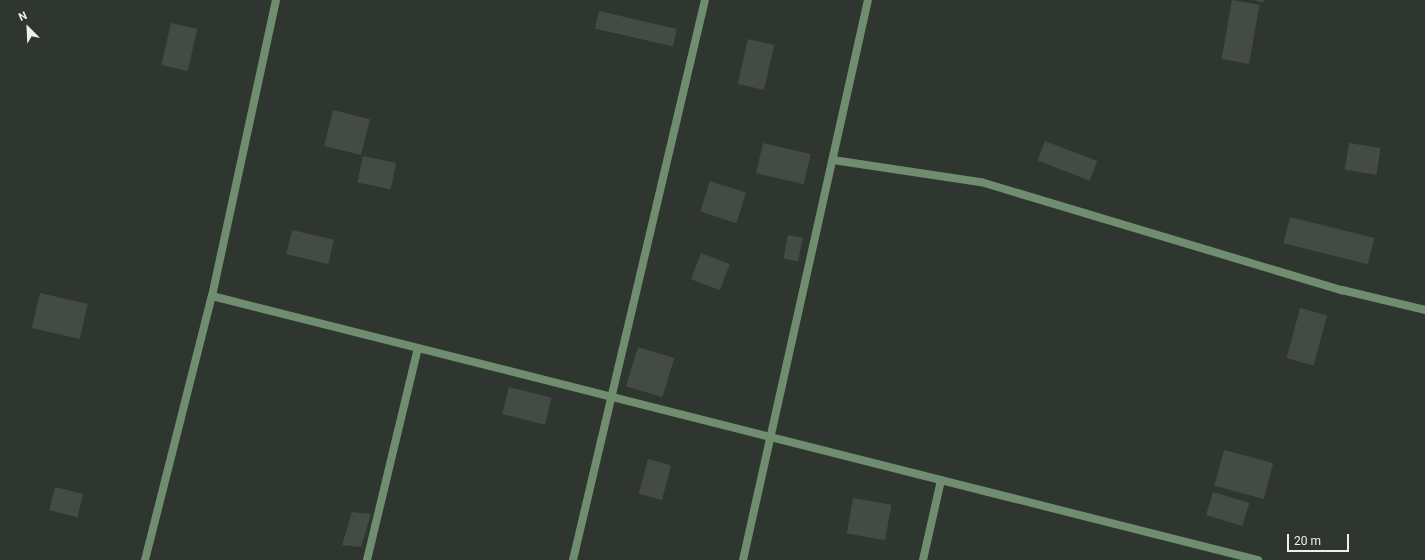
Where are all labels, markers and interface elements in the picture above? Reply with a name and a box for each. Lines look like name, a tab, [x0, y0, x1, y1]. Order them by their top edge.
north arrow	[8, 8, 48, 48]
text: N	[17, 9, 29, 24]
scale bar	[1289, 526, 1351, 552]
text: 20 m	[1294, 534, 1321, 548]

